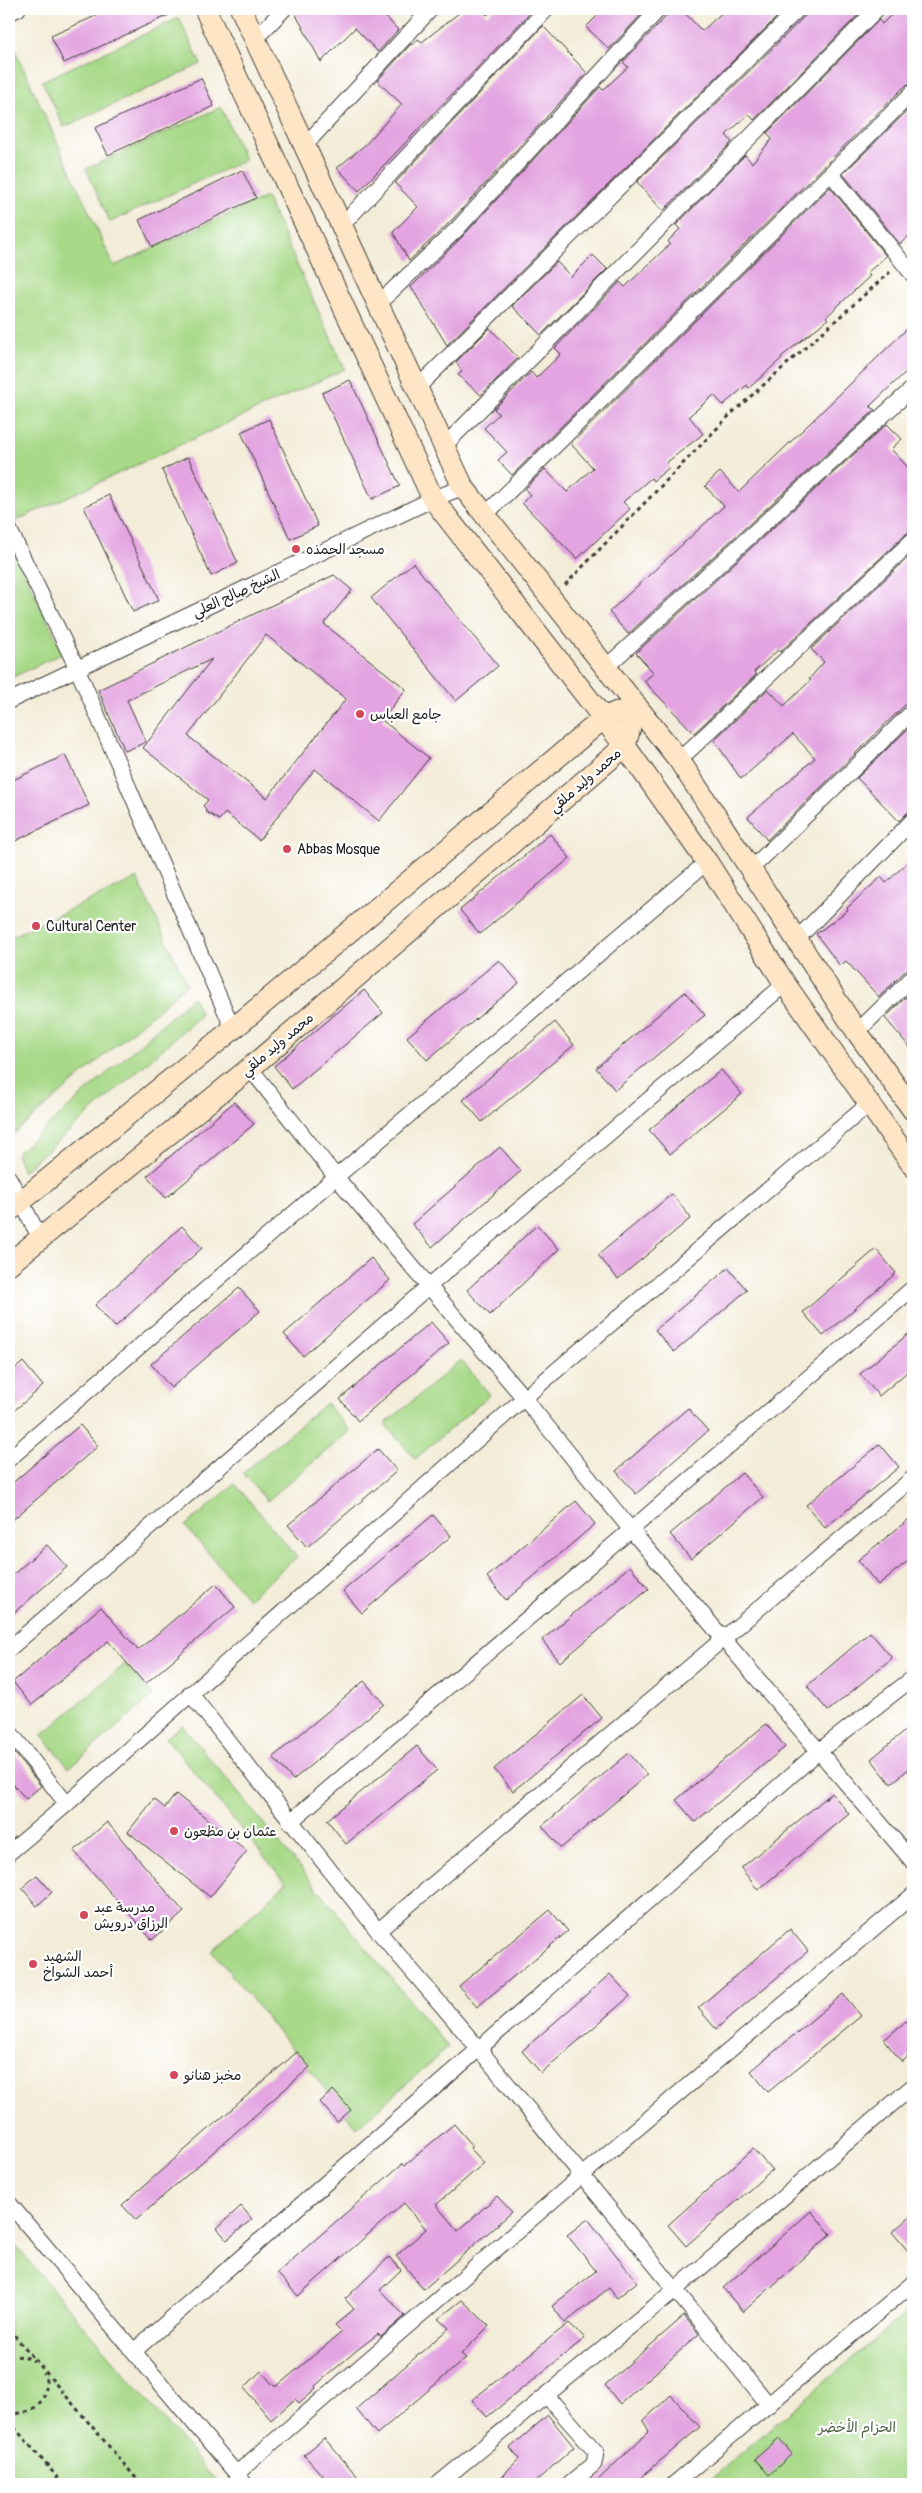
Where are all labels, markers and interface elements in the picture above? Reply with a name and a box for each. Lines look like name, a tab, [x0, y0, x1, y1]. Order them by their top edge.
place label: مسجد الحمذه	[306, 541, 385, 558]
marker: مسجد الحمذه	[290, 543, 302, 555]
street label: الشيخ صالح العلي	[190, 566, 285, 625]
place label: جامع العباس	[370, 706, 442, 725]
marker: جامع العباس	[354, 708, 366, 720]
street label: محمد وليد ملقي	[546, 744, 627, 819]
place label: Abbas Mosque	[297, 841, 380, 858]
marker: Abbas Mosque	[281, 843, 293, 855]
place label: Cultural Center	[46, 918, 136, 935]
marker: Cultural Center	[30, 920, 42, 932]
street label: محمد وليد ملقي	[237, 1009, 320, 1083]
place label: عثمان بن مظعون	[184, 1823, 277, 1841]
marker: عثمان بن مظعون	[168, 1825, 180, 1837]
place label: مدرسة عبد الرزاق درويش	[94, 1899, 168, 1932]
marker: مدرسة عبد الرزاق درويش	[78, 1909, 90, 1921]
place label: الشهيد أحمد الشواخ	[43, 1948, 113, 1982]
marker: الشهيد أحمد الشواخ	[27, 1958, 39, 1970]
place label: مخبز هنانو	[183, 2067, 241, 2084]
marker: مخبز هنانو	[168, 2069, 180, 2081]
park label: الحزام الأخضر	[817, 2418, 896, 2439]

